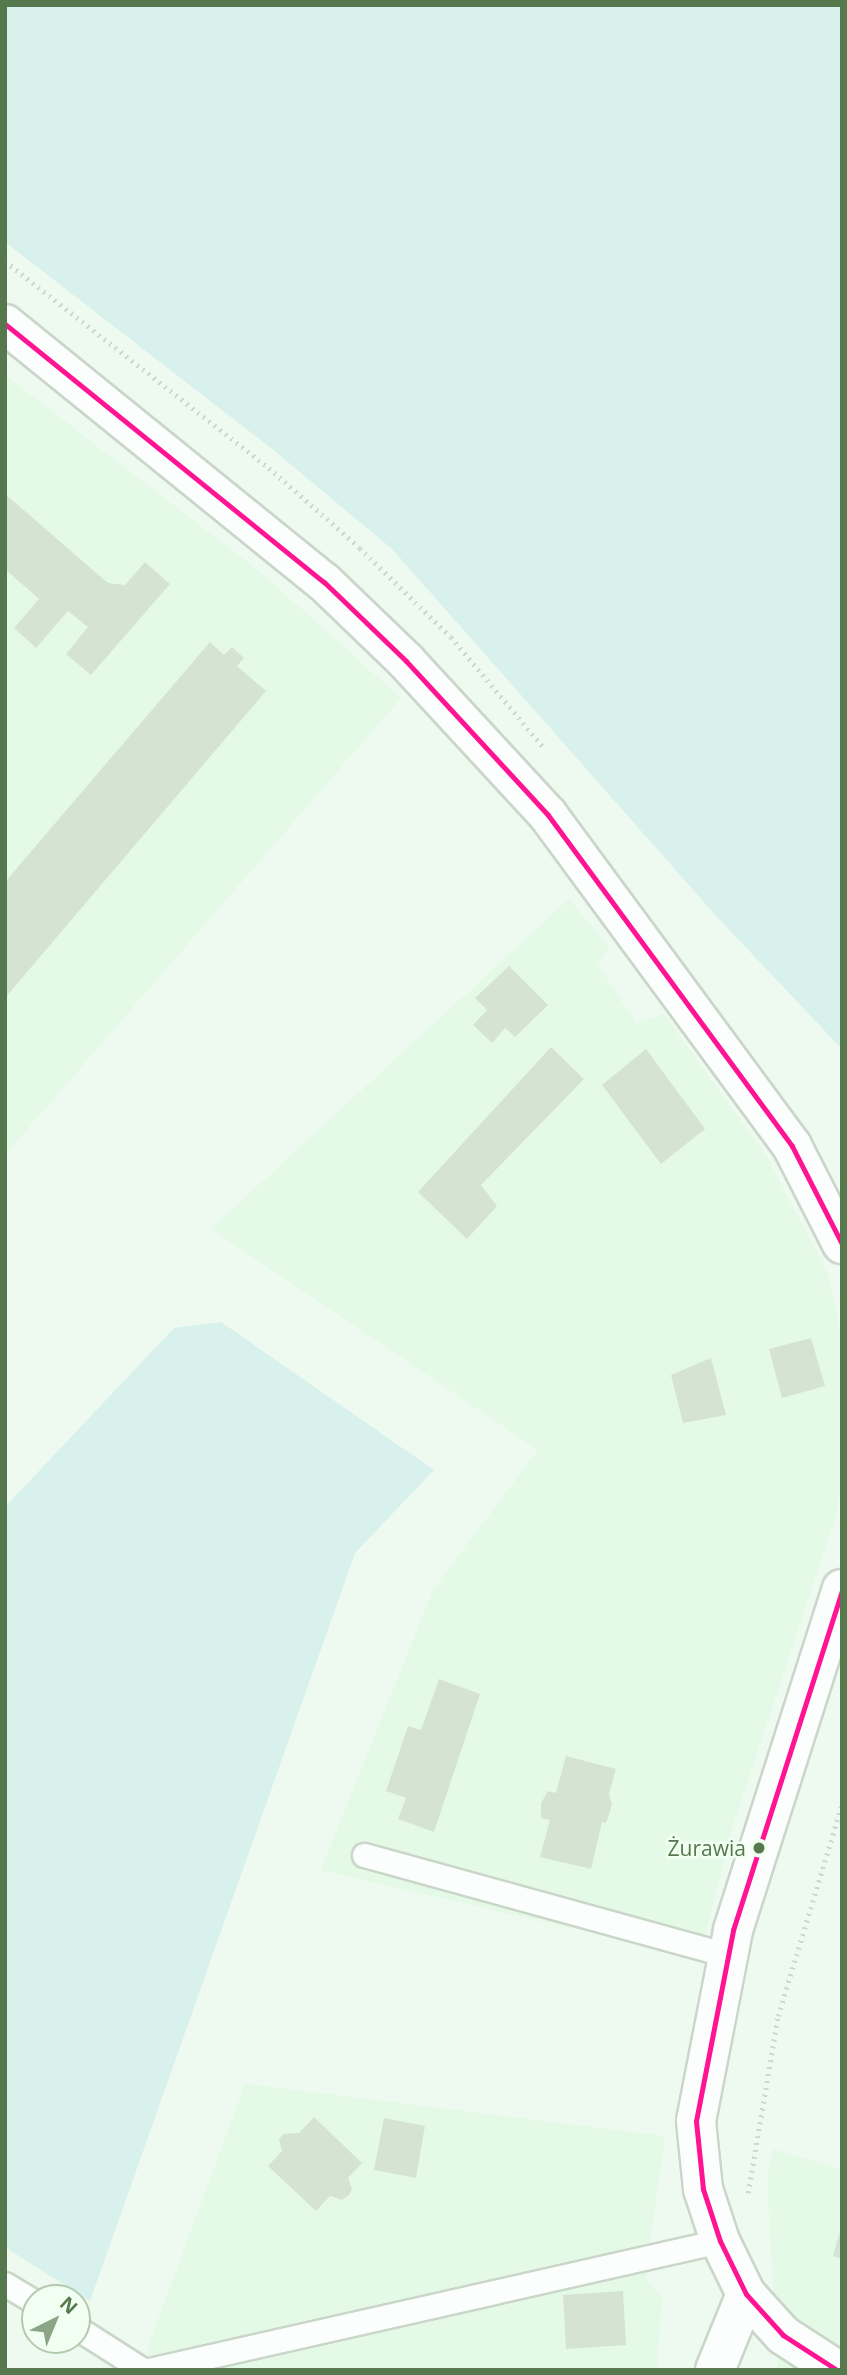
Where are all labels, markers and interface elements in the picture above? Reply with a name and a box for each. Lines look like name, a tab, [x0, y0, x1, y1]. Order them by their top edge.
place label: Żurawia	[668, 1835, 746, 1861]
marker: Żurawia	[752, 1841, 766, 1855]
north arrow	[21, 2284, 91, 2354]
text: N	[54, 2290, 83, 2320]

